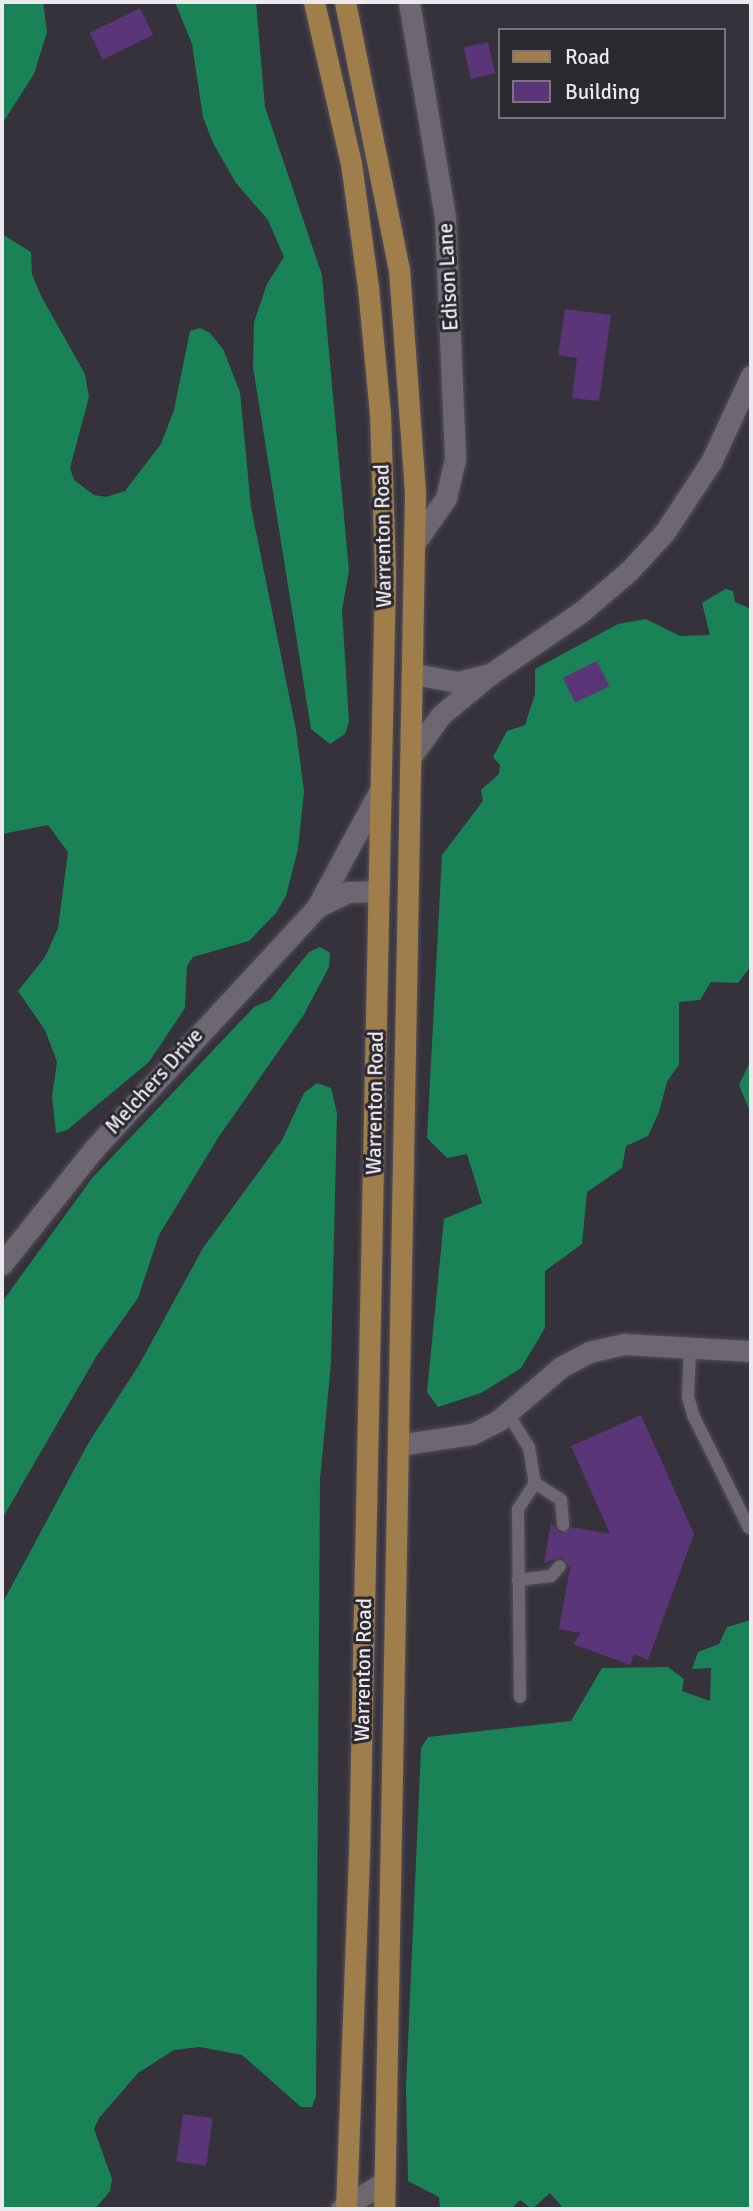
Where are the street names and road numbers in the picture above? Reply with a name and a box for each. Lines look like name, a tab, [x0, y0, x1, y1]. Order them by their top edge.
street label: Edison Lane	[433, 222, 463, 332]
street label: Warrenton Road	[369, 464, 397, 608]
street label: Melchers Drive	[100, 1023, 208, 1139]
street label: Warrenton Road	[361, 1031, 389, 1175]
street label: Warrenton Road	[349, 1598, 377, 1742]

